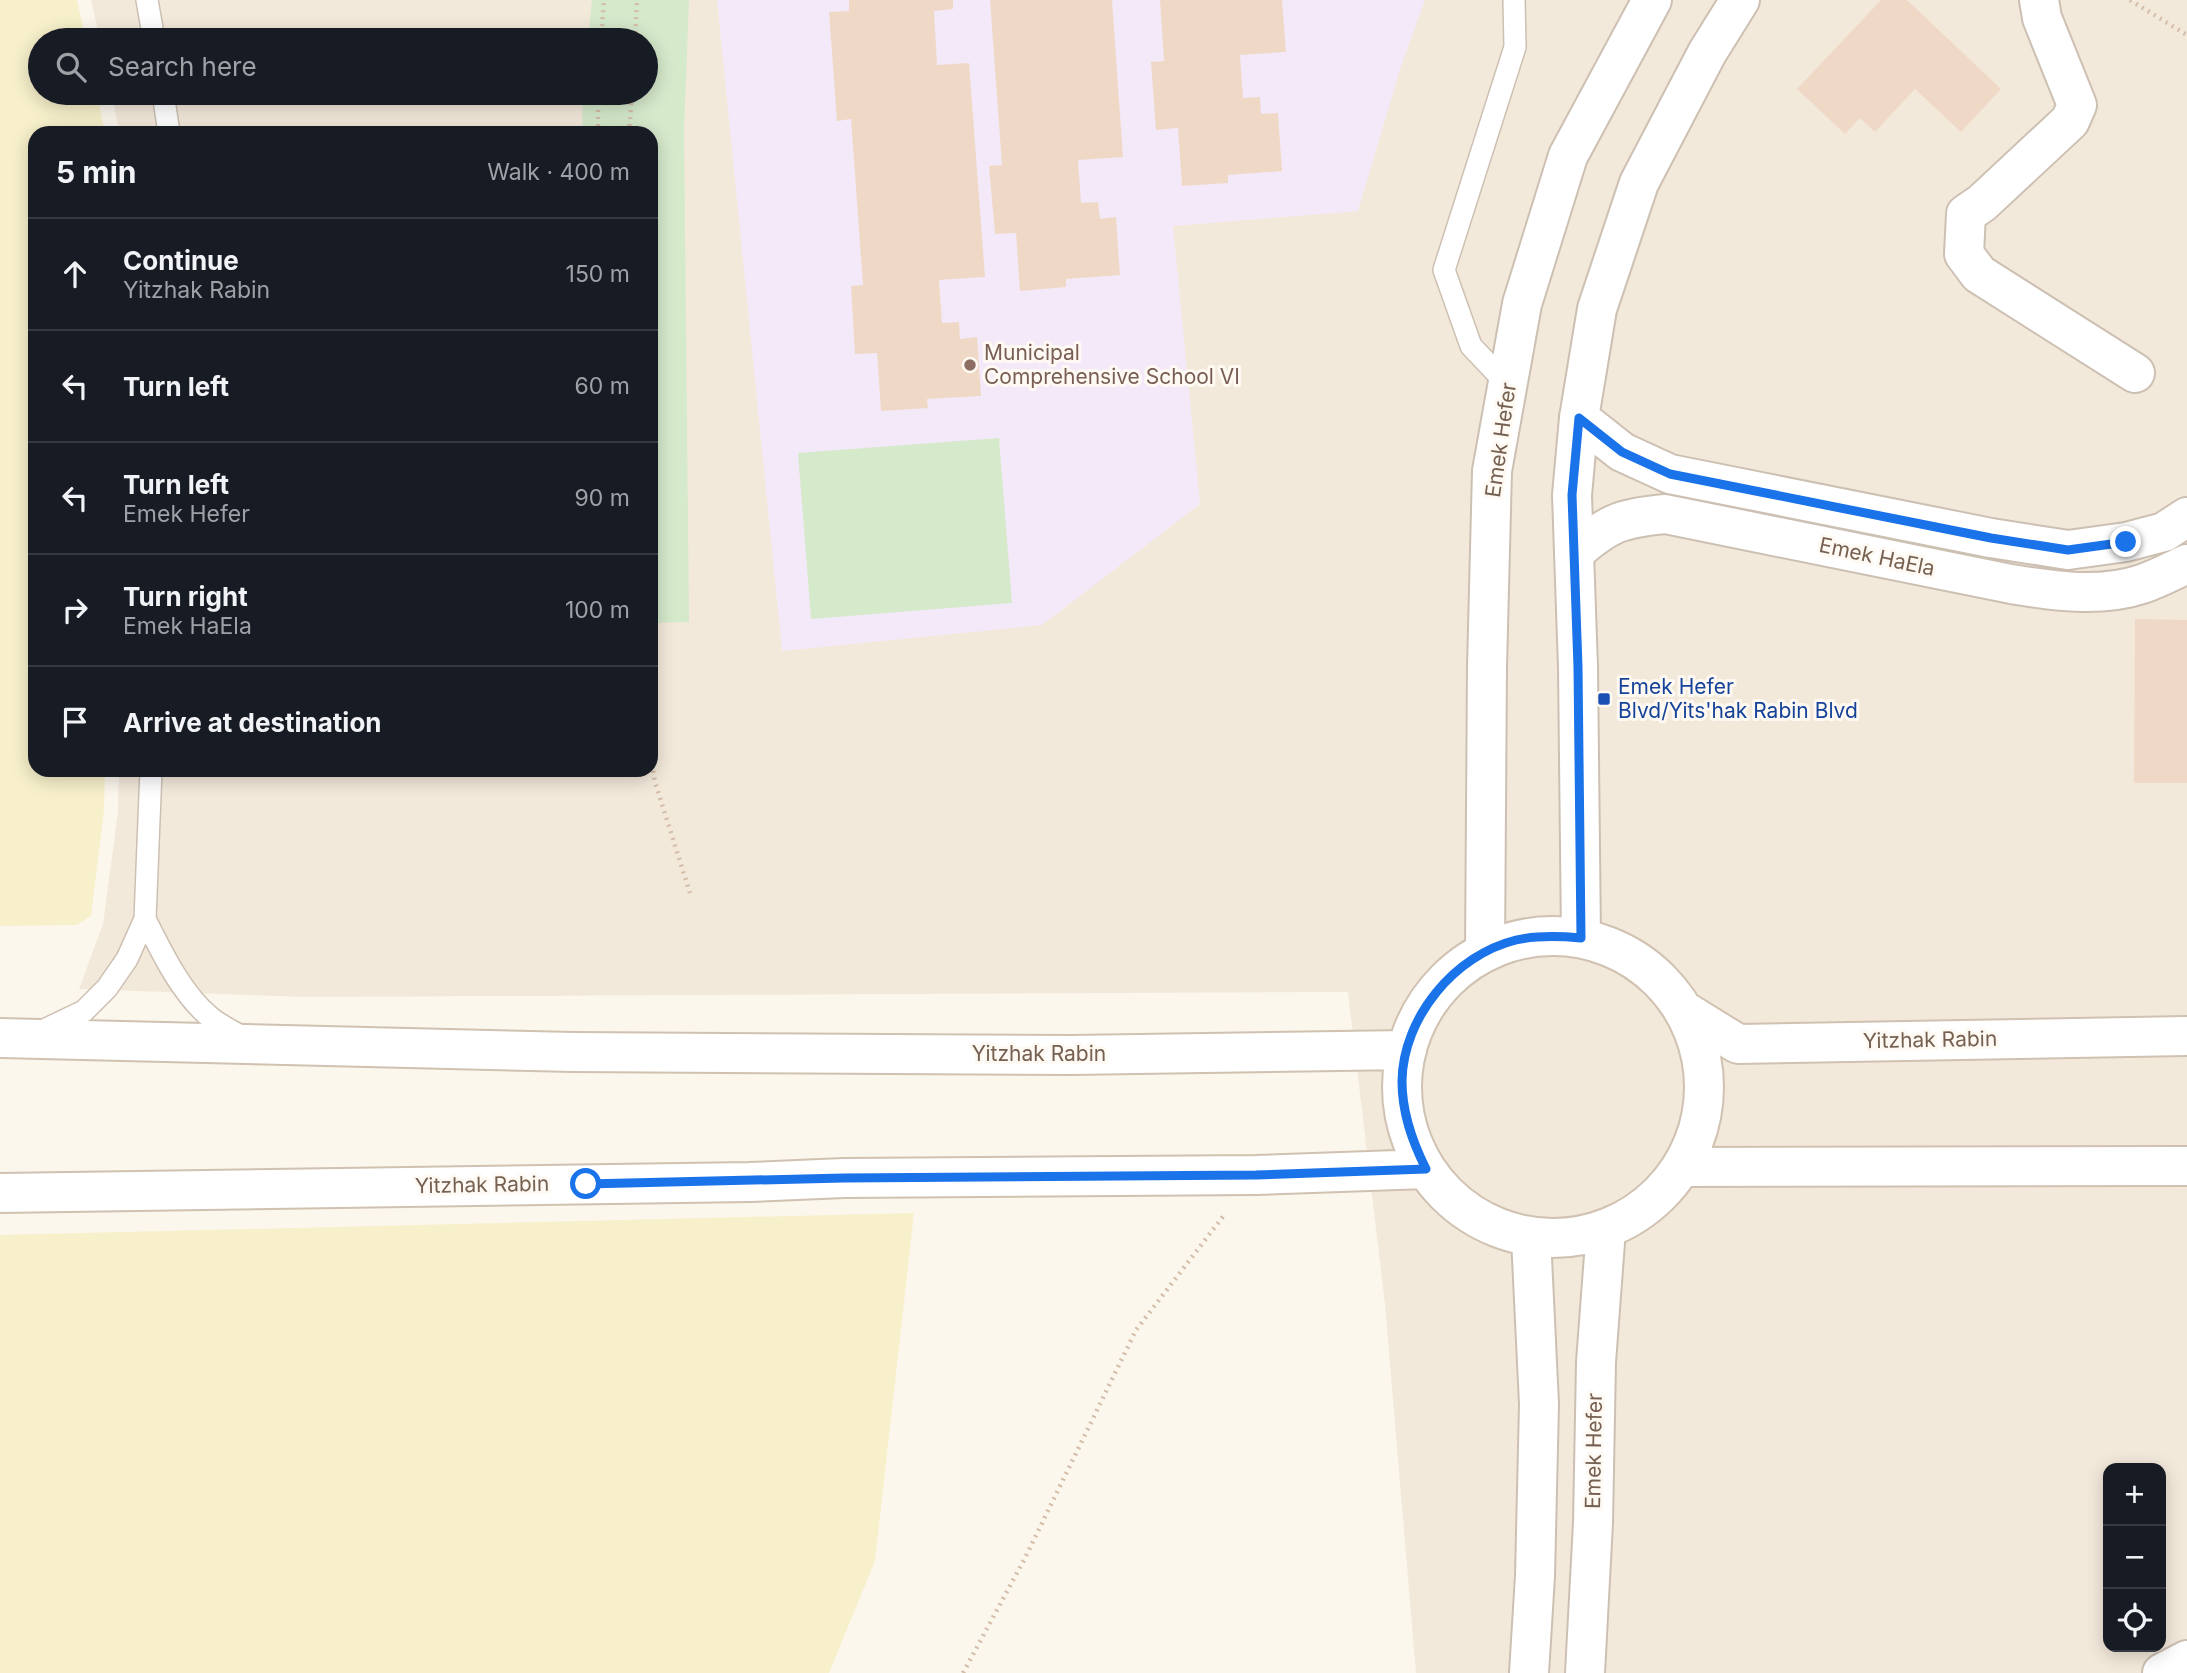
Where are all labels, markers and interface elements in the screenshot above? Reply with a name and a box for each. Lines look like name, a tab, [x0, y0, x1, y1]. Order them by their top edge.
search box	[28, 28, 658, 105]
icon: search	[52, 48, 90, 86]
text: Search here	[108, 51, 257, 82]
text: 5 min	[56, 154, 136, 190]
text: Walk · 400 m	[487, 158, 630, 186]
text: Continue	[123, 245, 239, 276]
icon: ahead	[56, 255, 94, 293]
text: 150 m	[566, 260, 630, 288]
text: Yitzhak Rabin	[123, 276, 270, 304]
place label: Municipal Comprehensive School VI	[984, 340, 1240, 389]
marker: Municipal Comprehensive School VI	[962, 357, 978, 373]
icon: left	[56, 367, 94, 405]
text: Turn left	[123, 371, 229, 402]
text: 60 m	[575, 372, 630, 400]
street label: Emek Hefer	[1480, 381, 1521, 499]
text: Turn left	[123, 469, 229, 500]
icon: left	[56, 479, 94, 517]
text: 90 m	[575, 484, 630, 512]
text: Emek Hefer	[123, 500, 250, 528]
route end	[2110, 526, 2141, 557]
street label: Emek HaEla	[1817, 532, 1937, 581]
text: Turn right	[123, 581, 248, 612]
icon: right	[56, 591, 94, 629]
text: 100 m	[565, 596, 630, 624]
text: Emek HaEla	[123, 612, 252, 640]
place label: Emek Hefer Blvd/Yits'hak Rabin Blvd	[1618, 674, 1858, 723]
marker: Emek Hefer Blvd/Yits'hak Rabin Blvd	[1596, 691, 1612, 707]
icon: arrive	[56, 703, 94, 741]
text: Arrive at destination	[123, 707, 382, 738]
street label: Yitzhak Rabin	[1863, 1026, 1997, 1053]
street label: Yitzhak Rabin	[972, 1041, 1106, 1066]
route start	[570, 1168, 601, 1199]
street label: Yitzhak Rabin	[415, 1171, 549, 1198]
street label: Emek Hefer	[1580, 1393, 1607, 1509]
map controls	[2103, 1463, 2166, 1652]
button: +	[2103, 1463, 2166, 1526]
button: −	[2103, 1526, 2166, 1589]
button: locate	[2103, 1589, 2166, 1652]

